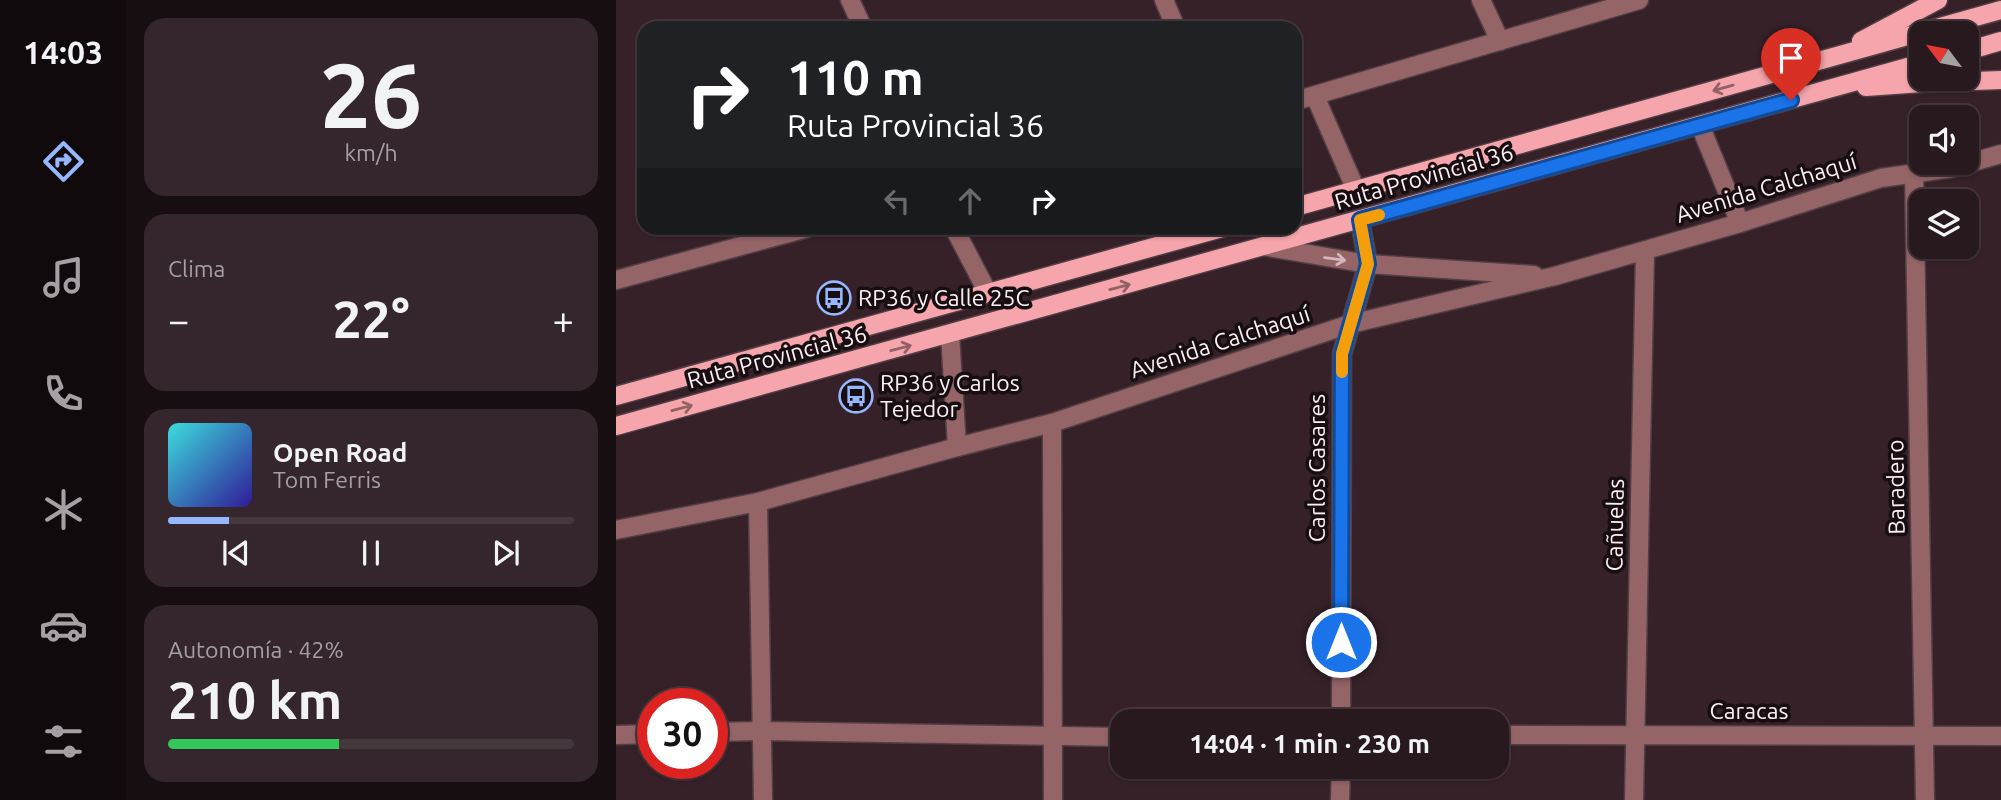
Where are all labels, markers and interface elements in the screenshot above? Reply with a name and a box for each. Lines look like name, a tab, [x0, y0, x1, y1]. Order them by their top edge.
north arrow	[1909, 21, 1979, 91]
map controls	[1909, 21, 1979, 259]
pin	[1761, 28, 1821, 100]
text: 14:03	[23, 34, 103, 70]
icon: arrive	[1772, 39, 1810, 77]
text: 26	[320, 43, 422, 145]
icon: right	[672, 49, 763, 140]
text: 110 m	[787, 49, 924, 104]
one-way arrow	[1712, 82, 1735, 95]
button: sound	[1909, 105, 1979, 175]
text: Ruta Provincial 36	[787, 107, 1044, 143]
icon: directions	[39, 137, 88, 186]
street label: Ruta Provincial 36	[1332, 139, 1516, 214]
text: km/h	[344, 140, 398, 165]
street label: Avenida Calchaquí	[1673, 148, 1860, 227]
icon: left	[878, 182, 916, 220]
icon: ahead	[951, 182, 989, 220]
icon: right	[1024, 182, 1062, 220]
button: layers	[1909, 189, 1979, 259]
icon: music	[39, 253, 88, 302]
one-way arrow	[1323, 253, 1346, 266]
text: Clima	[168, 256, 225, 281]
bus stop icon: RP36 y Calle 25C	[815, 279, 853, 317]
one-way arrow	[1109, 280, 1131, 293]
place label: RP36 y Calle 25C	[858, 285, 1030, 310]
text: 22°	[332, 290, 410, 348]
text: −	[168, 299, 189, 341]
text: +	[553, 299, 574, 341]
street label: Avenida Calchaquí	[1127, 301, 1313, 382]
street label: Ruta Provincial 36	[684, 321, 869, 392]
one-way arrow	[890, 340, 912, 353]
icon: phone	[39, 369, 88, 418]
place label: RP36 y Carlos Tejedor	[880, 370, 1020, 421]
bus stop icon: RP36 y Carlos Tejedor	[837, 377, 875, 415]
street label: Carlos Casares	[1304, 394, 1329, 542]
one-way arrow	[670, 401, 693, 414]
text: Open Road	[273, 438, 407, 467]
street label: Baradero	[1882, 439, 1909, 535]
text: Tom Ferris	[273, 467, 381, 492]
street label: Cañuelas	[1601, 478, 1628, 572]
icon: climate	[39, 485, 88, 534]
icon: previous	[217, 534, 255, 572]
icon: pause	[352, 534, 390, 572]
icon: next	[487, 534, 525, 572]
icon: car	[39, 601, 88, 650]
position arrow	[1304, 605, 1378, 679]
text: Autonomía · 42%	[168, 637, 344, 662]
text: 210 km	[168, 671, 342, 729]
speed limit sign: 30	[637, 688, 728, 779]
street label: Caracas	[1710, 698, 1788, 723]
icon: filters	[39, 717, 88, 766]
text: 14:04 · 1 min · 230 m	[1189, 729, 1430, 758]

